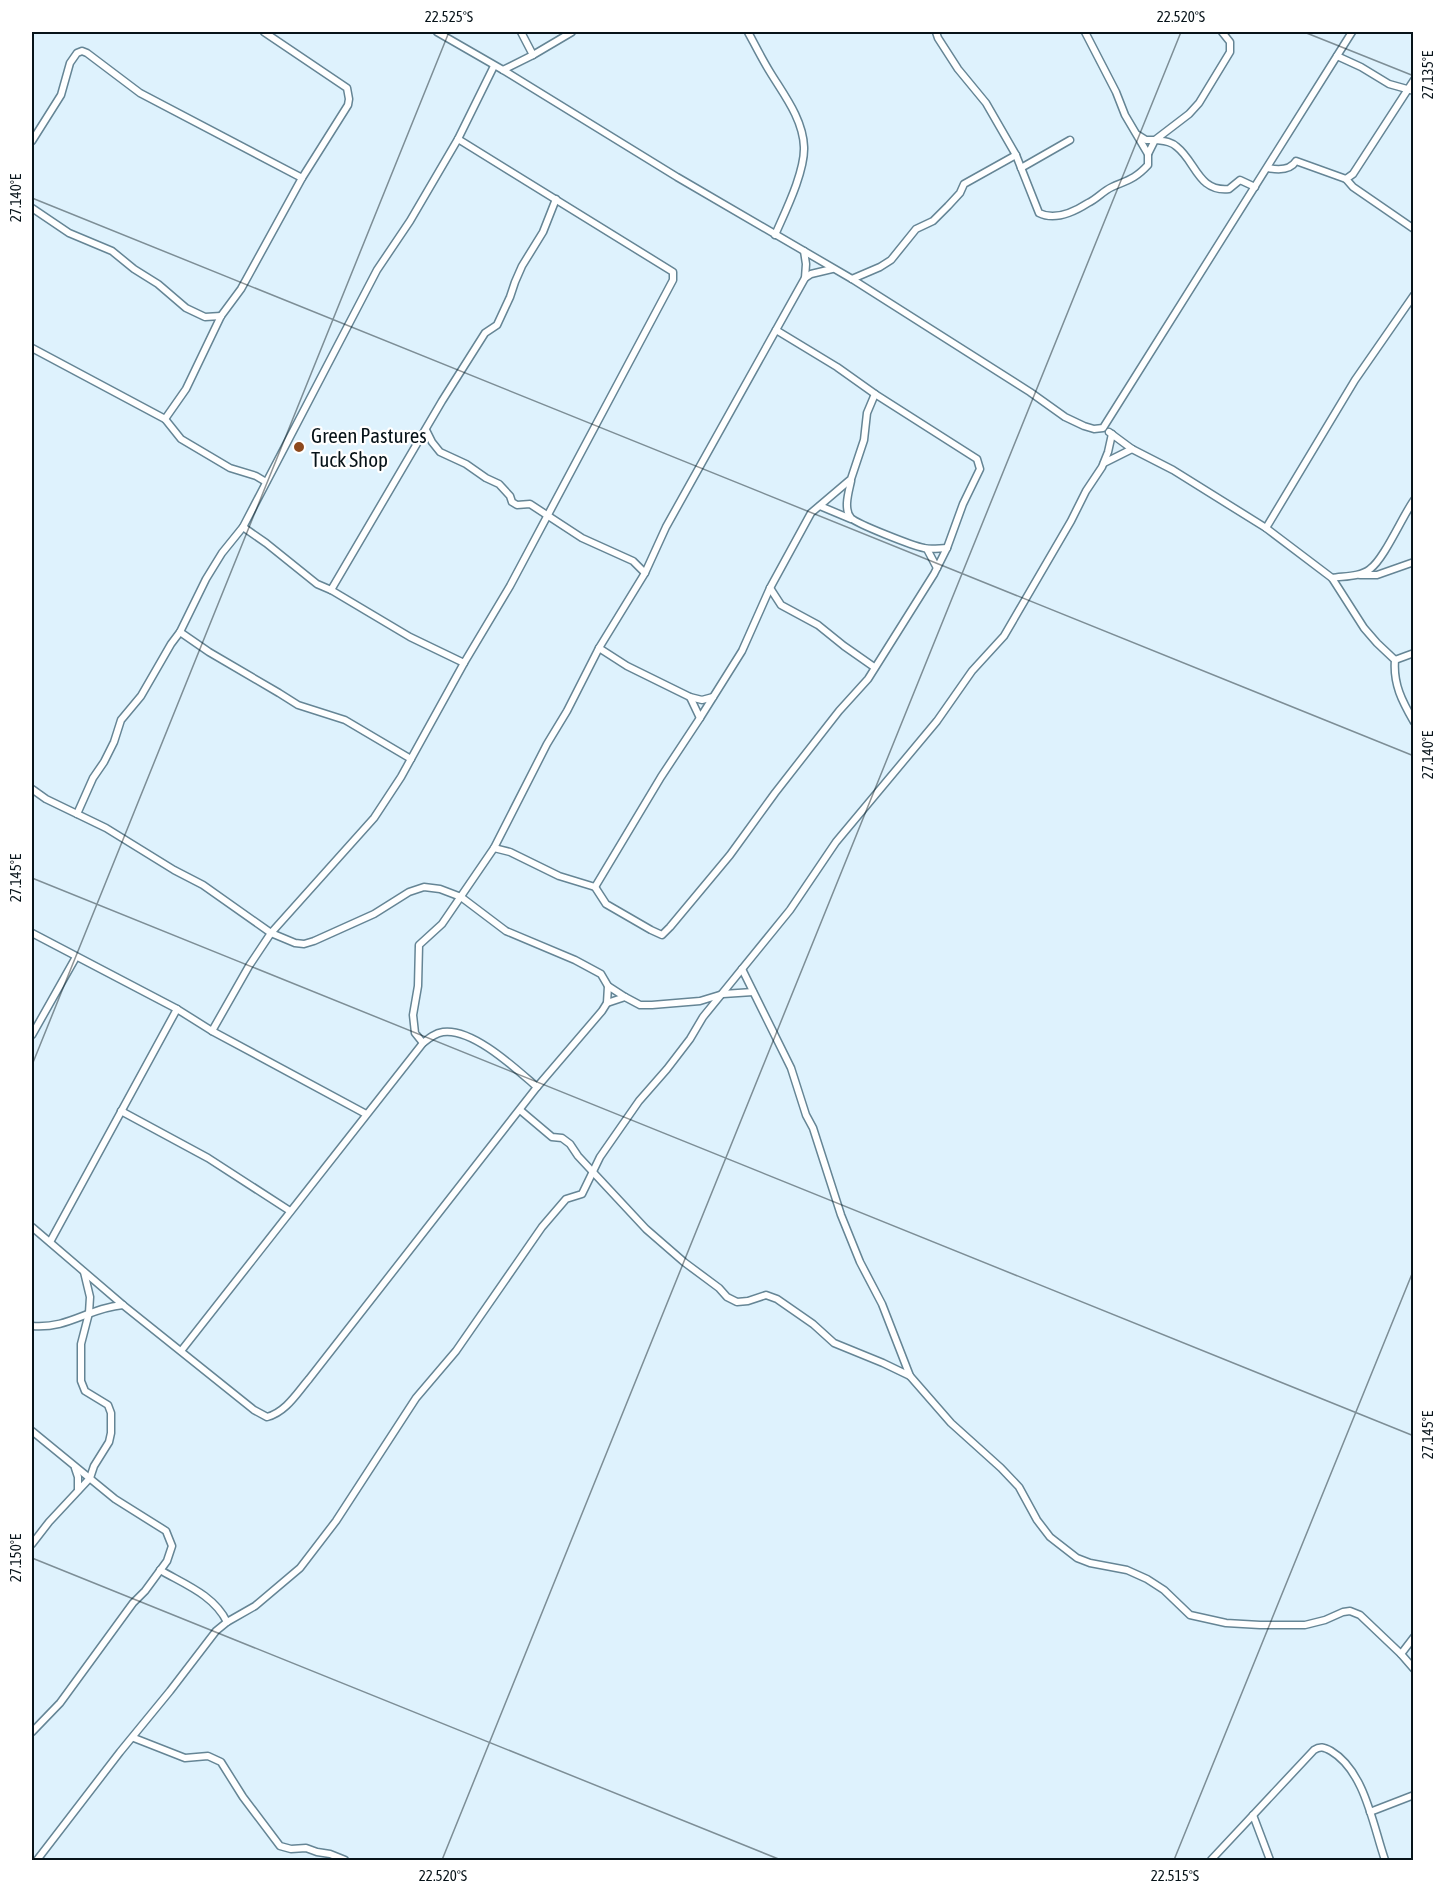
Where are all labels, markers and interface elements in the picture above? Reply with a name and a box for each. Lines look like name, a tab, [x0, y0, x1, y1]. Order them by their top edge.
text: 22.525°S	[425, 8, 473, 25]
text: 22.520°S	[1157, 8, 1205, 25]
text: 27.135°E	[1419, 50, 1436, 99]
text: 27.140°E	[7, 173, 24, 222]
place label: Green Pastures Tuck Shop	[311, 423, 427, 471]
marker: Green Pastures Tuck Shop	[292, 440, 306, 454]
text: 27.140°E	[1419, 730, 1436, 779]
text: 27.145°E	[7, 853, 24, 902]
text: 27.145°E	[1419, 1410, 1436, 1459]
text: 27.150°E	[7, 1533, 24, 1582]
text: 22.520°S	[419, 1867, 467, 1884]
text: 22.515°S	[1151, 1867, 1199, 1884]

